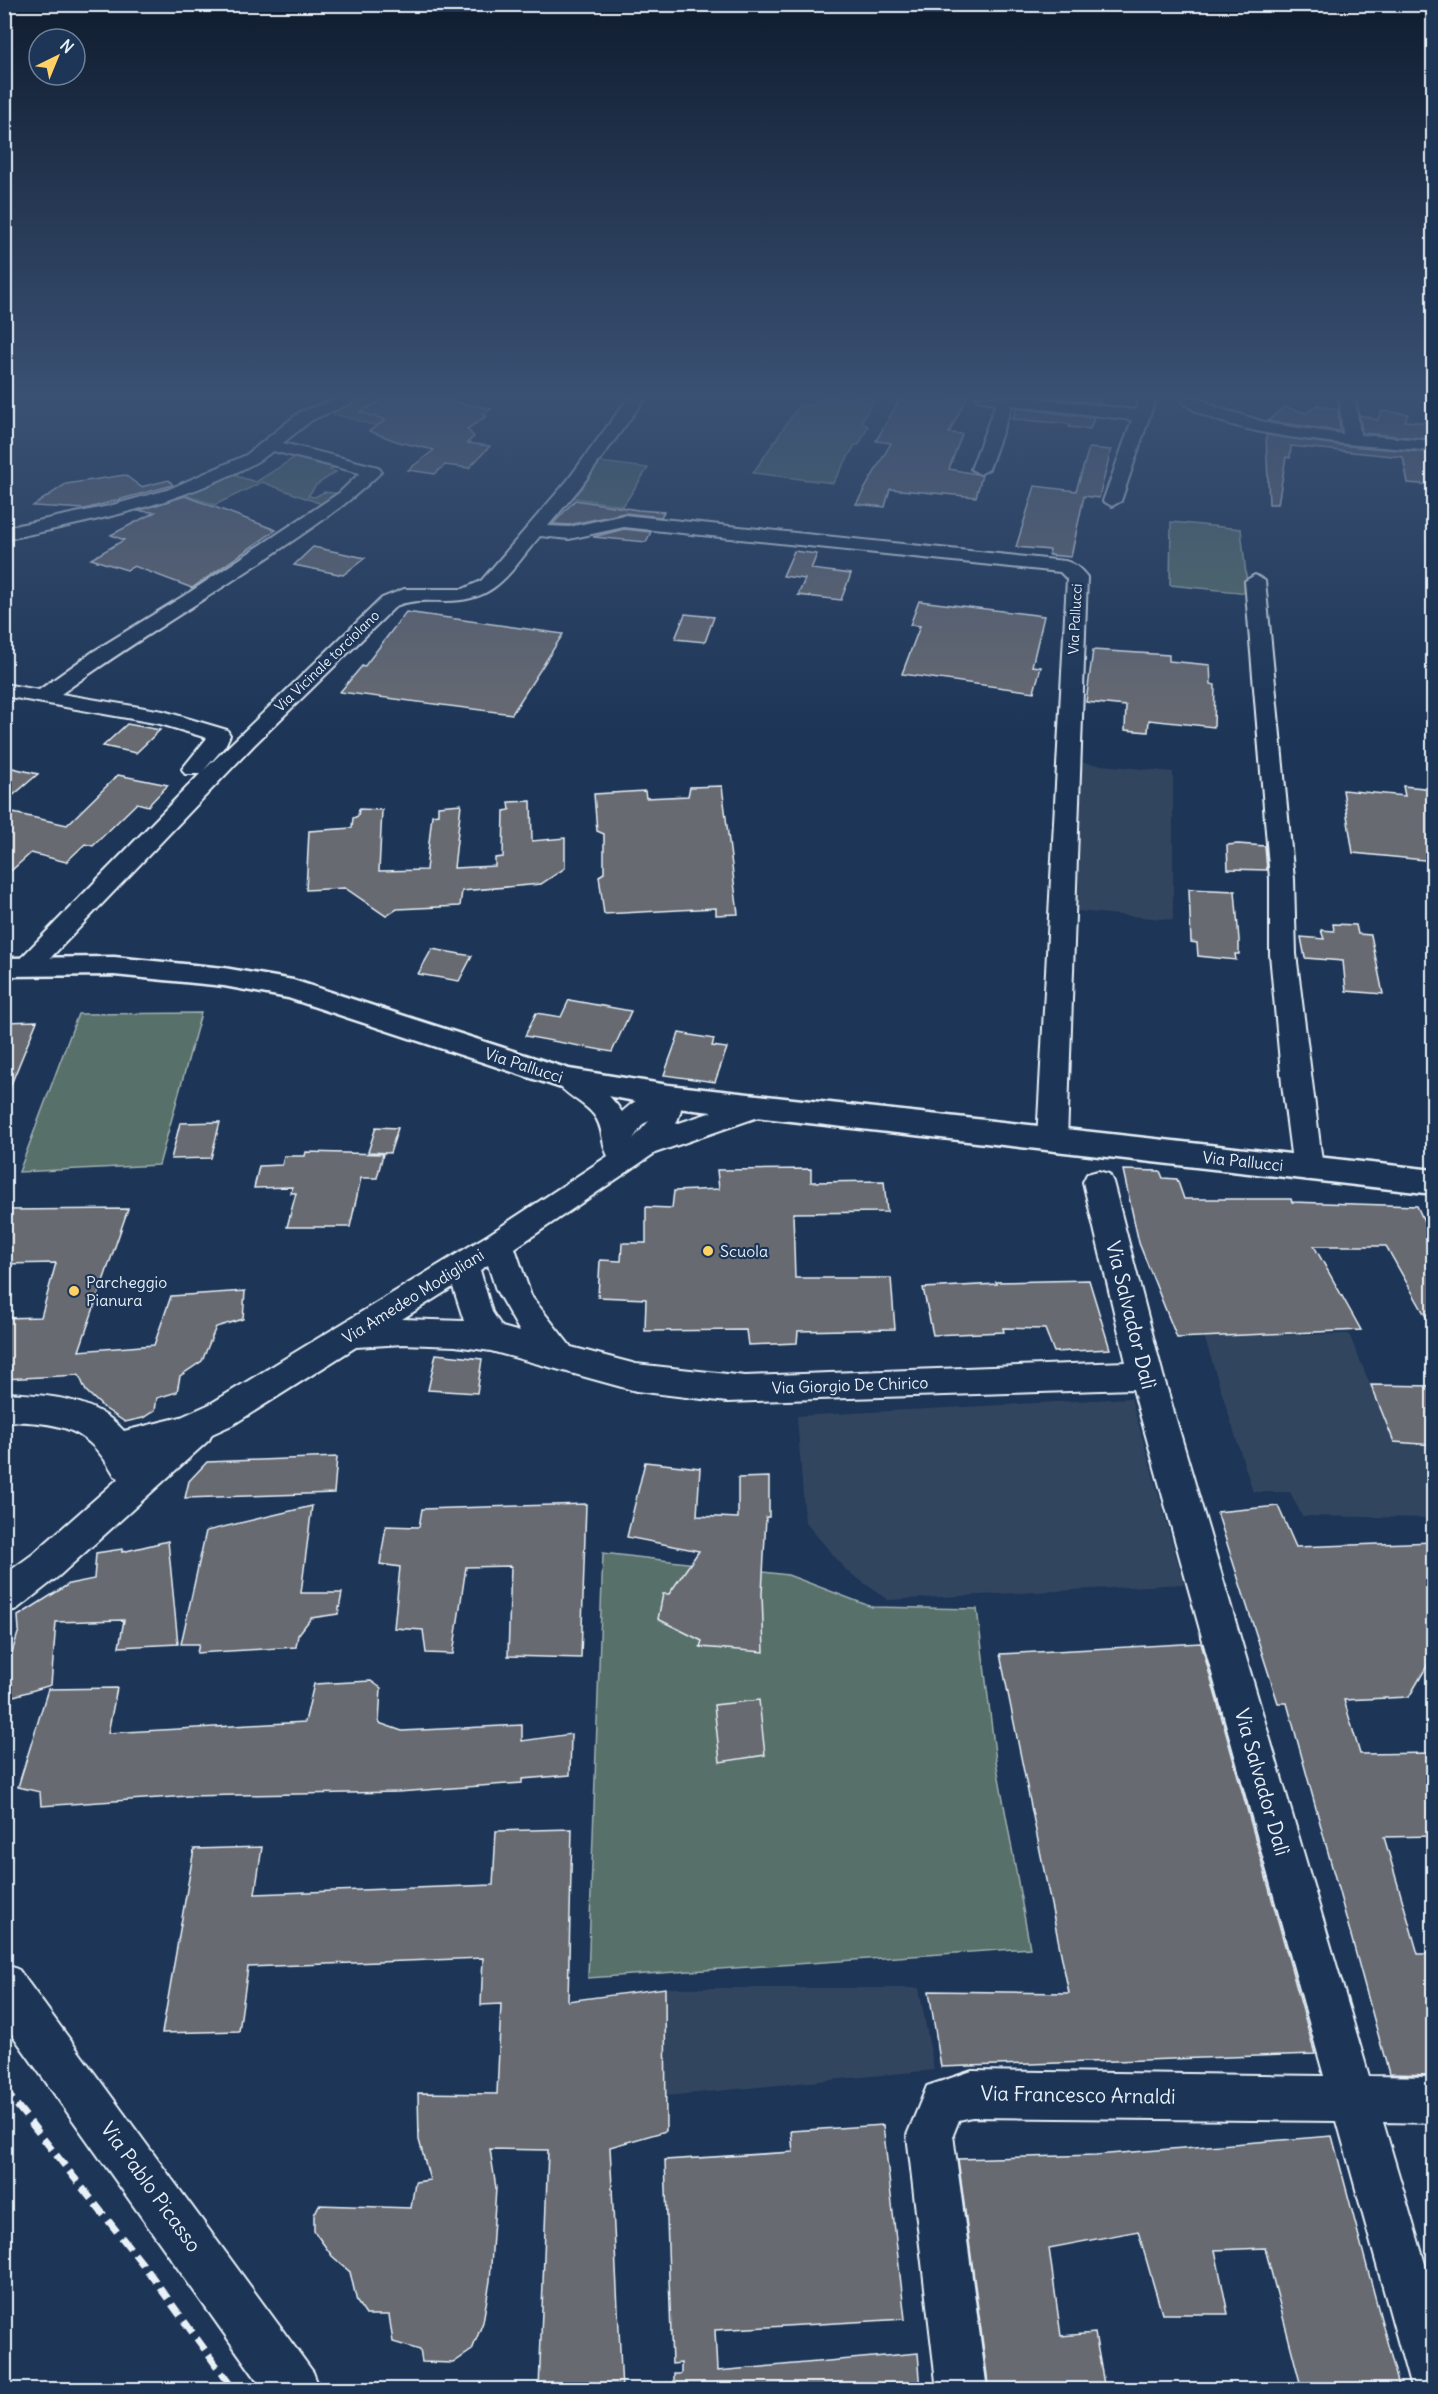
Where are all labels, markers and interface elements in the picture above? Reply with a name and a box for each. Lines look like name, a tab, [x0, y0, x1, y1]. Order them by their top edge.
north arrow	[27, 27, 87, 87]
text: N	[56, 35, 78, 57]
street label: Via Pallucci	[1064, 583, 1086, 655]
street label: Via Vicinale torciolano	[271, 606, 383, 716]
street label: Via Pallucci	[482, 1043, 566, 1087]
street label: Via Pallucci	[1202, 1147, 1284, 1175]
street label: Via Salvador Dalì	[1101, 1238, 1162, 1391]
place label: Scuola	[720, 1241, 768, 1261]
street label: Via Amedeo Modigliani	[339, 1244, 487, 1348]
marker: Scuola	[701, 1244, 715, 1258]
place label: Parcheggio Pianura	[86, 1272, 167, 1310]
marker: Parcheggio Pianura	[67, 1284, 81, 1298]
street label: Via Giorgio De Chirico	[771, 1372, 929, 1398]
street label: Via Salvador Dalì	[1230, 1706, 1295, 1858]
street label: Via Francesco Arnaldi	[980, 2080, 1176, 2109]
street label: Via Pablo Picasso	[96, 2117, 207, 2257]

